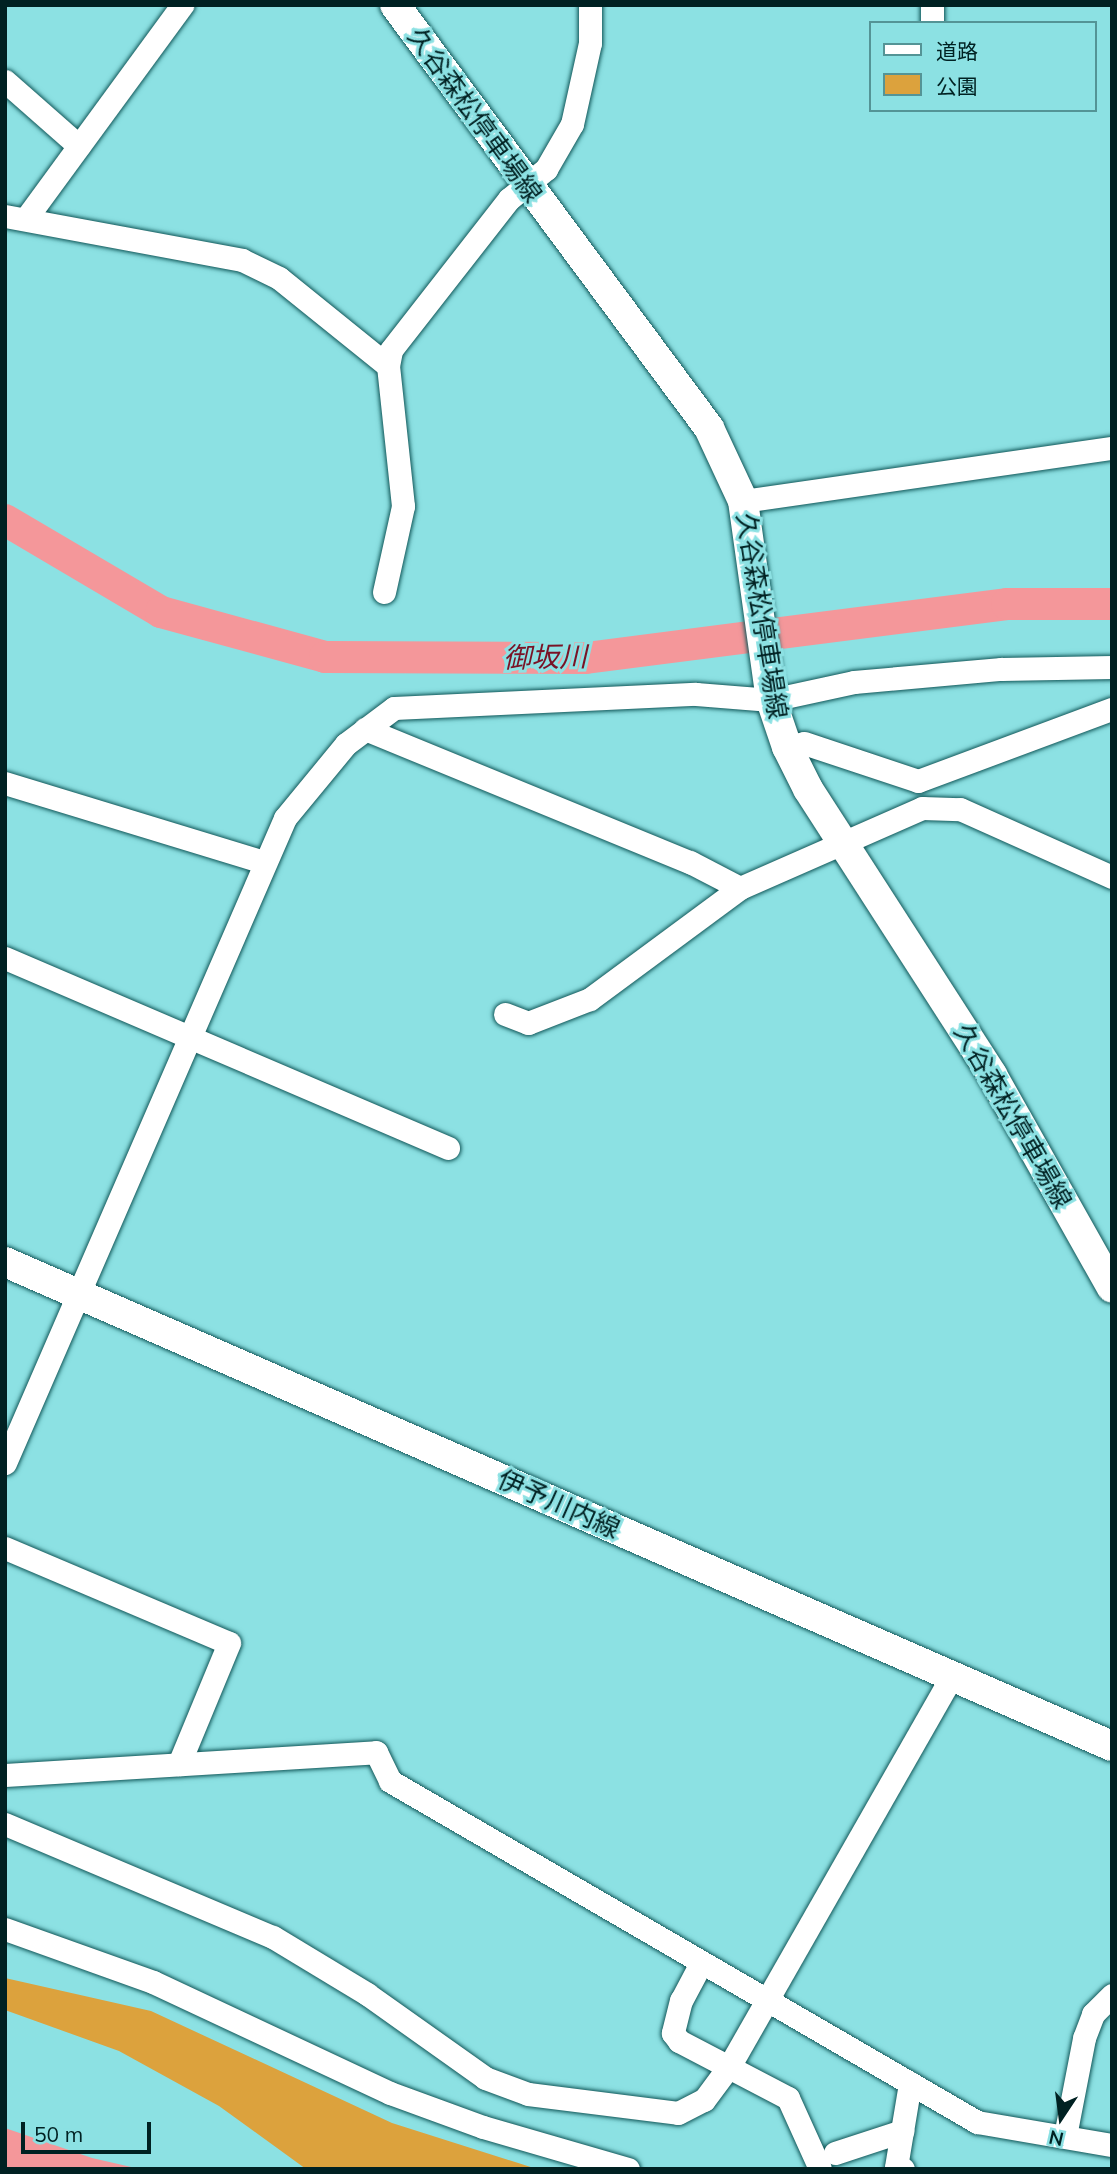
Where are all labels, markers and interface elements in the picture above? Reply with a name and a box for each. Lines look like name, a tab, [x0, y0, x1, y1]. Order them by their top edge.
legend	[869, 21, 1096, 112]
street label: 久谷森松停車場線	[401, 22, 549, 208]
text: 道路	[936, 38, 978, 64]
text: 公園	[936, 73, 978, 99]
street label: 久谷森松停車場線	[730, 511, 794, 721]
water label: 御坂川	[503, 639, 587, 675]
street label: 久谷森松停車場線	[947, 1018, 1079, 1214]
street label: 伊予川内線	[493, 1463, 625, 1545]
north arrow	[1026, 2083, 1096, 2153]
scale bar	[24, 2108, 154, 2152]
text: 50 m	[34, 2121, 83, 2147]
text: N	[1047, 2125, 1066, 2152]

